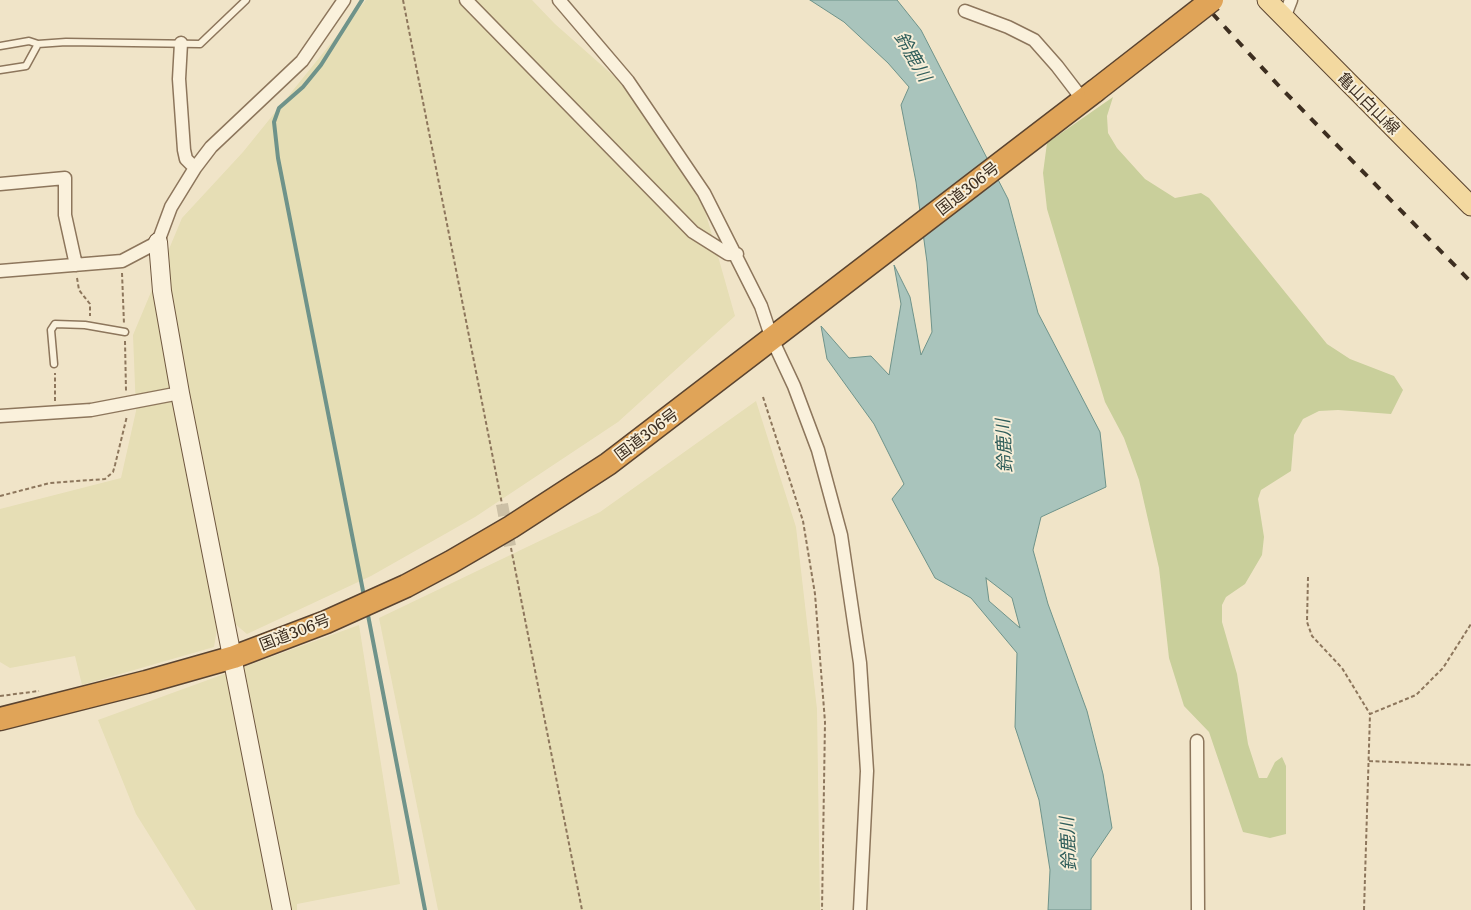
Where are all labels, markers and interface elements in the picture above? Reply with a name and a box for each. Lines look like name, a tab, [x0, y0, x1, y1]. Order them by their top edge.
water label: 鈴鹿川	[889, 28, 935, 86]
street label: 亀山白山線	[1333, 69, 1403, 139]
street label: 国道306号	[933, 158, 1003, 220]
street label: 国道306号	[611, 405, 683, 465]
water label: 鈴鹿川	[993, 418, 1017, 474]
street label: 国道306号	[257, 611, 333, 655]
water label: 鈴鹿川	[1057, 816, 1081, 872]

